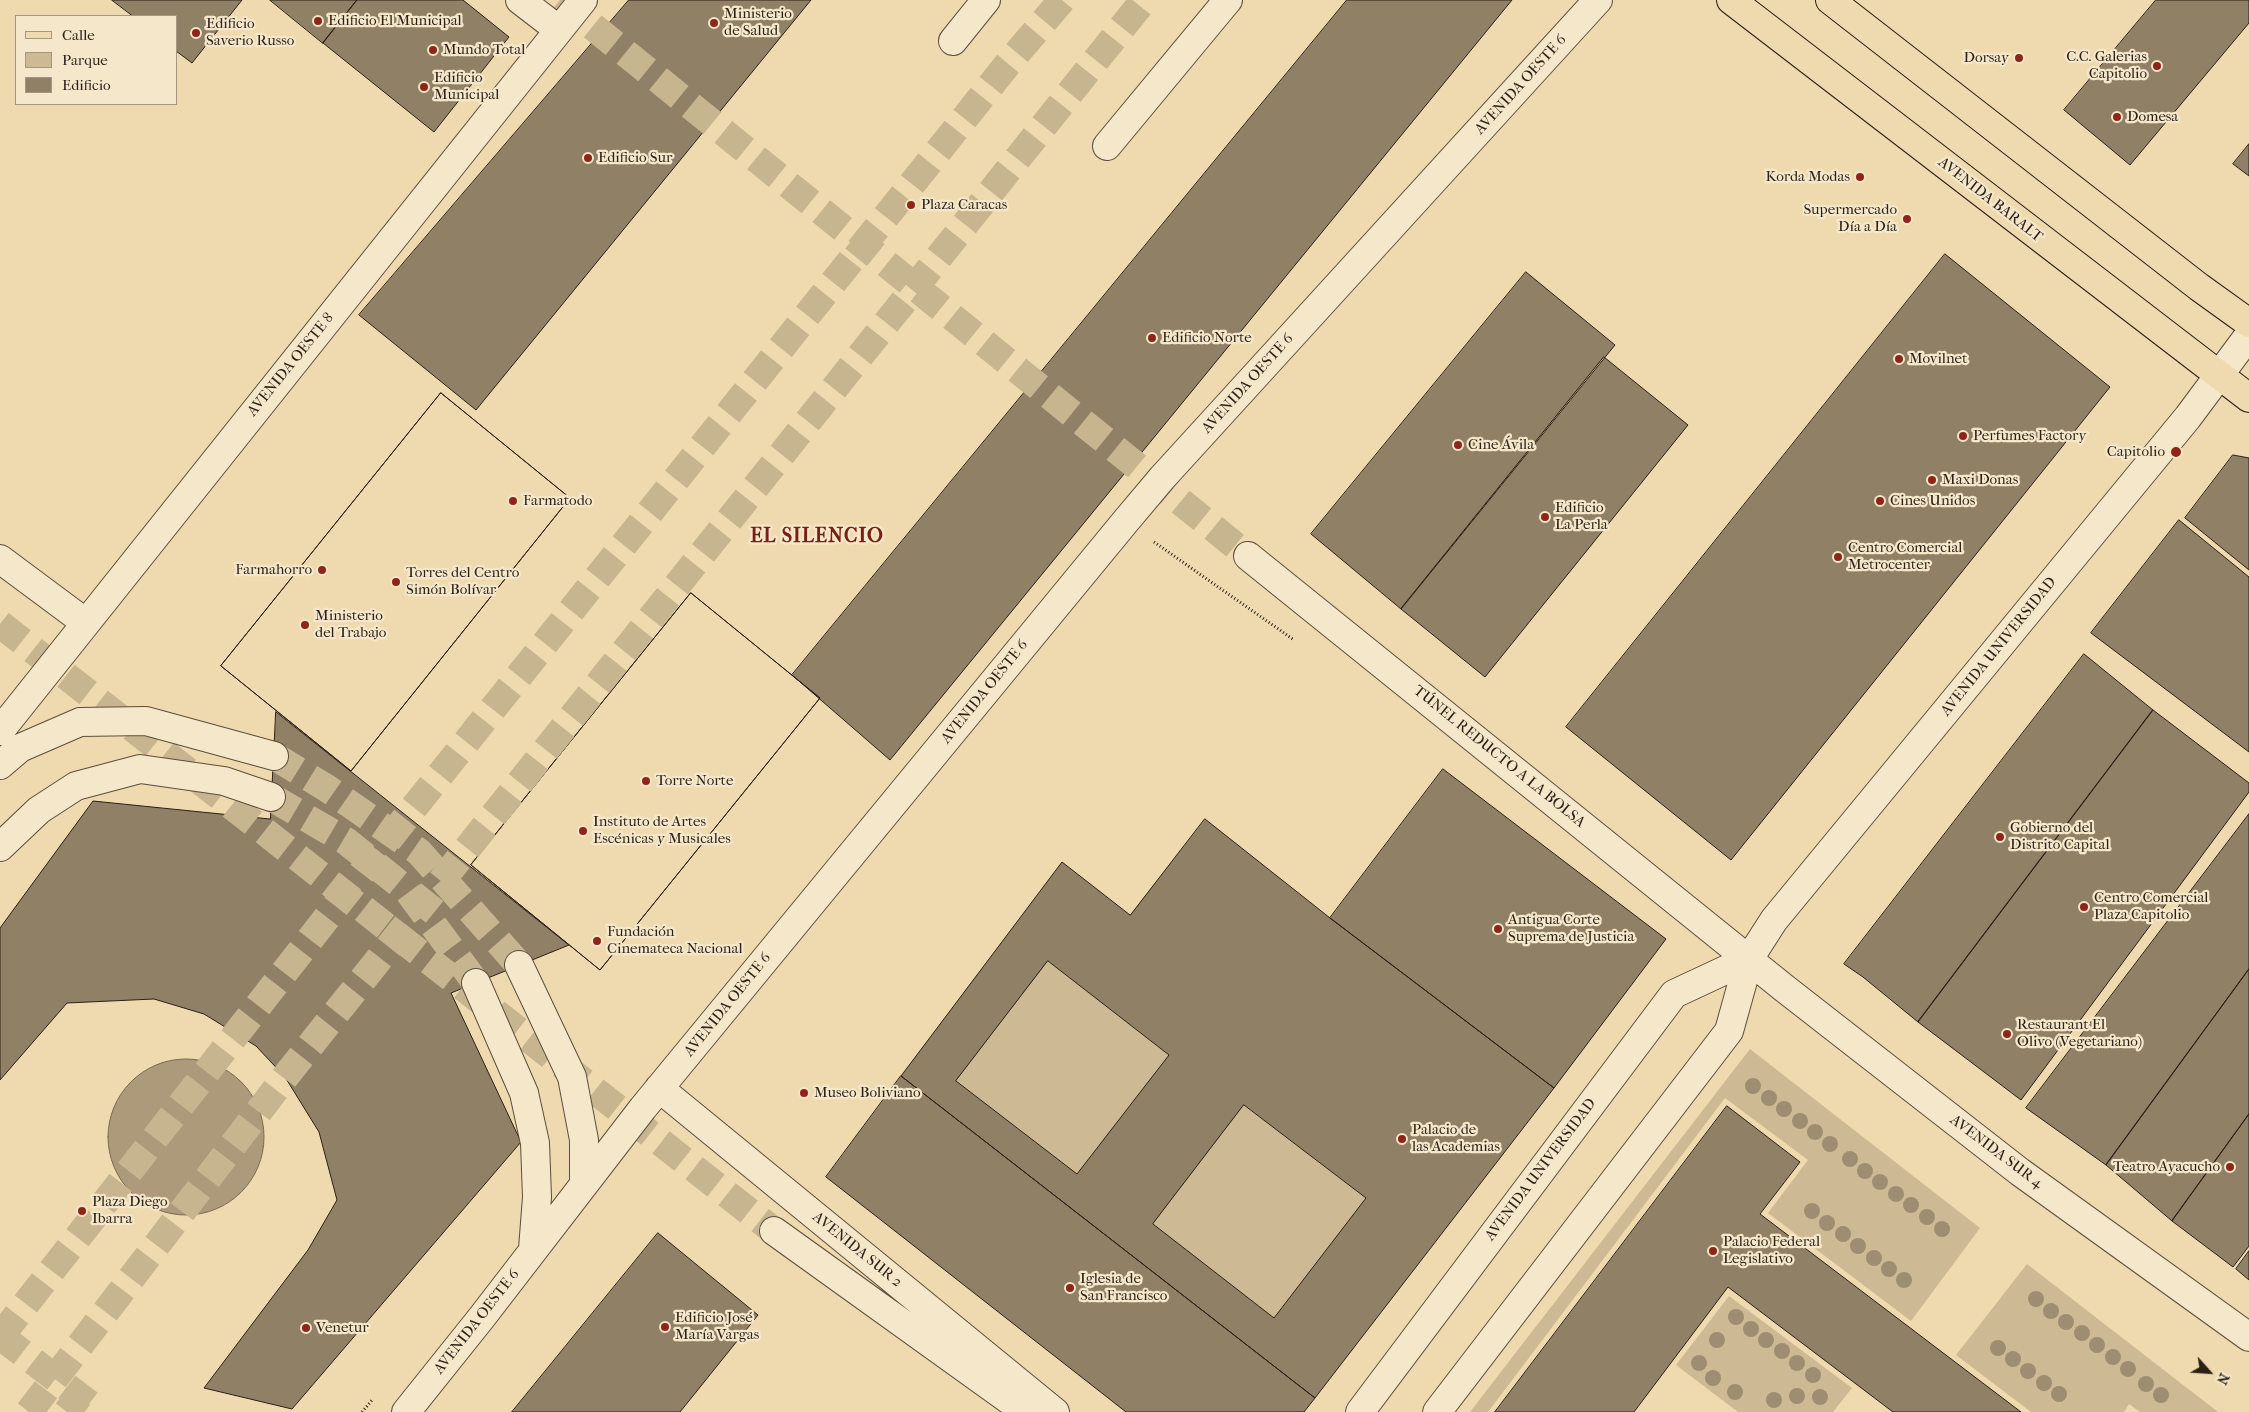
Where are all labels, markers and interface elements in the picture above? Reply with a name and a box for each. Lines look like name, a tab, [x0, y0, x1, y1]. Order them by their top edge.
place label: Ministerio de Salud	[724, 5, 792, 40]
place label: Edificio El Municipal	[328, 12, 462, 30]
legend	[15, 15, 178, 105]
place label: Edificio Saverio Russo	[206, 15, 294, 50]
marker: Edificio El Municipal	[312, 15, 324, 27]
marker: Ministerio de Salud	[708, 17, 720, 29]
text: Calle	[62, 26, 95, 44]
marker: Edificio Saverio Russo	[190, 27, 202, 39]
street label: AVENIDA OESTE 6	[1471, 31, 1571, 139]
place label: Mundo Total	[443, 41, 525, 59]
marker: Mundo Total	[427, 44, 439, 56]
place label: C.C. Galerias Capitolio	[2066, 48, 2147, 83]
place label: Dorsay	[1963, 49, 2009, 67]
text: Parque	[62, 51, 108, 69]
marker: Dorsay	[2013, 52, 2025, 64]
marker: C.C. Galerias Capitolio	[2151, 60, 2163, 72]
place label: Edificio Municipal	[434, 69, 499, 104]
text: Edificio	[62, 76, 111, 94]
marker: Edificio Municipal	[418, 81, 430, 93]
place label: Domesa	[2127, 108, 2178, 126]
marker: Domesa	[2111, 111, 2123, 123]
place label: Edificio Sur	[598, 149, 672, 167]
marker: Edificio Sur	[582, 152, 594, 164]
street label: AVENIDA BARALT	[1934, 154, 2046, 246]
place label: Korda Modas	[1766, 168, 1850, 186]
marker: Korda Modas	[1854, 171, 1866, 183]
place label: Plaza Caracas	[921, 196, 1007, 214]
marker: Plaza Caracas	[905, 199, 917, 211]
place label: Supermercado Día a Día	[1803, 201, 1897, 236]
marker: Supermercado Día a Día	[1901, 213, 1913, 225]
street label: AVENIDA OESTE 8	[244, 310, 338, 420]
place label: Edificio Norte	[1162, 329, 1252, 347]
street label: AVENIDA OESTE 6	[1198, 330, 1298, 438]
marker: Edificio Norte	[1146, 332, 1158, 344]
place label: Movilnet	[1909, 350, 1967, 368]
marker: Movilnet	[1893, 353, 1905, 365]
place label: Perfumes Factory	[1973, 427, 2086, 445]
marker: Perfumes Factory	[1957, 430, 1969, 442]
place label: Cine Ávila	[1468, 436, 1534, 454]
marker: Cine Ávila	[1452, 439, 1464, 451]
place label: Capitolio	[2107, 443, 2165, 461]
marker: Capitolio	[2169, 445, 2183, 459]
place label: Maxi Donas	[1942, 471, 2018, 489]
marker: Maxi Donas	[1926, 474, 1938, 486]
place label: Farmatodo	[523, 492, 592, 510]
place label: Cines Unidos	[1890, 492, 1975, 510]
marker: Farmatodo	[507, 495, 519, 507]
marker: Cines Unidos	[1874, 495, 1886, 507]
place label: Edificio La Perla	[1555, 499, 1608, 534]
marker: Edificio La Perla	[1539, 511, 1551, 523]
district label: EL SILENCIO	[749, 525, 885, 549]
place label: Centro Comercial Metrocenter	[1848, 539, 1963, 574]
marker: Centro Comercial Metrocenter	[1832, 551, 1844, 563]
place label: Farmahorro	[235, 561, 312, 579]
marker: Farmahorro	[316, 564, 328, 576]
place label: Torres del Centro Simón Bolívar	[406, 564, 519, 599]
street label: AVENIDA UNIVERSIDAD	[1937, 574, 2061, 720]
marker: Torres del Centro Simón Bolívar	[390, 576, 402, 588]
place label: Ministerio del Trabajo	[315, 607, 386, 642]
marker: Ministerio del Trabajo	[299, 619, 311, 631]
street label: AVENIDA OESTE 6	[938, 637, 1032, 747]
street label: TÚNEL REDUCTO A LA BOLSA	[1409, 682, 1589, 832]
place label: Torre Norte	[656, 772, 733, 790]
marker: Torre Norte	[640, 775, 652, 787]
place label: Instituto de Artes Escénicas y Musicales	[593, 813, 731, 848]
place label: Gobierno del Distrito Capital	[2010, 819, 2110, 854]
marker: Instituto de Artes Escénicas y Musicales	[577, 825, 589, 837]
marker: Gobierno del Distrito Capital	[1994, 831, 2006, 843]
place label: Centro Comercial Plaza Capitolio	[2094, 889, 2209, 924]
marker: Centro Comercial Plaza Capitolio	[2078, 901, 2090, 913]
place label: Antigua Corte Suprema de Justicia	[1508, 911, 1634, 946]
place label: Fundación Cinemateca Nacional	[607, 923, 743, 958]
marker: Antigua Corte Suprema de Justicia	[1492, 923, 1504, 935]
marker: Fundación Cinemateca Nacional	[591, 935, 603, 947]
street label: AVENIDA OESTE 6	[681, 950, 775, 1060]
place label: Restaurant El Olivo (Vegetariano)	[2017, 1016, 2142, 1051]
marker: Restaurant El Olivo (Vegetariano)	[2001, 1028, 2013, 1040]
place label: Museo Boliviano	[814, 1084, 921, 1102]
marker: Museo Boliviano	[798, 1087, 810, 1099]
street label: AVENIDA UNIVERSIDAD	[1482, 1095, 1600, 1245]
street label: AVENIDA SUR 4	[1946, 1111, 2046, 1193]
place label: Palacio de las Academias	[1412, 1121, 1500, 1156]
marker: Palacio de las Academias	[1396, 1133, 1408, 1145]
place label: Teatro Ayacucho	[2113, 1158, 2220, 1176]
marker: Teatro Ayacucho	[2224, 1161, 2236, 1173]
place label: Plaza Diego Ibarra	[92, 1193, 168, 1228]
marker: Plaza Diego Ibarra	[76, 1205, 88, 1217]
street label: AVENIDA SUR 2	[809, 1208, 905, 1292]
place label: Palacio Federal Legislativo	[1723, 1233, 1820, 1268]
marker: Palacio Federal Legislativo	[1707, 1245, 1719, 1257]
street label: AVENIDA OESTE 6	[430, 1266, 524, 1378]
place label: Iglesia de San Francisco	[1080, 1270, 1167, 1305]
marker: Iglesia de San Francisco	[1064, 1282, 1076, 1294]
place label: Edificio José María Vargas	[675, 1309, 759, 1344]
place label: Venetur	[316, 1319, 369, 1337]
marker: Edificio José María Vargas	[659, 1321, 671, 1333]
marker: Venetur	[300, 1322, 312, 1334]
north arrow	[2184, 1347, 2234, 1397]
text: N	[2213, 1370, 2233, 1387]

